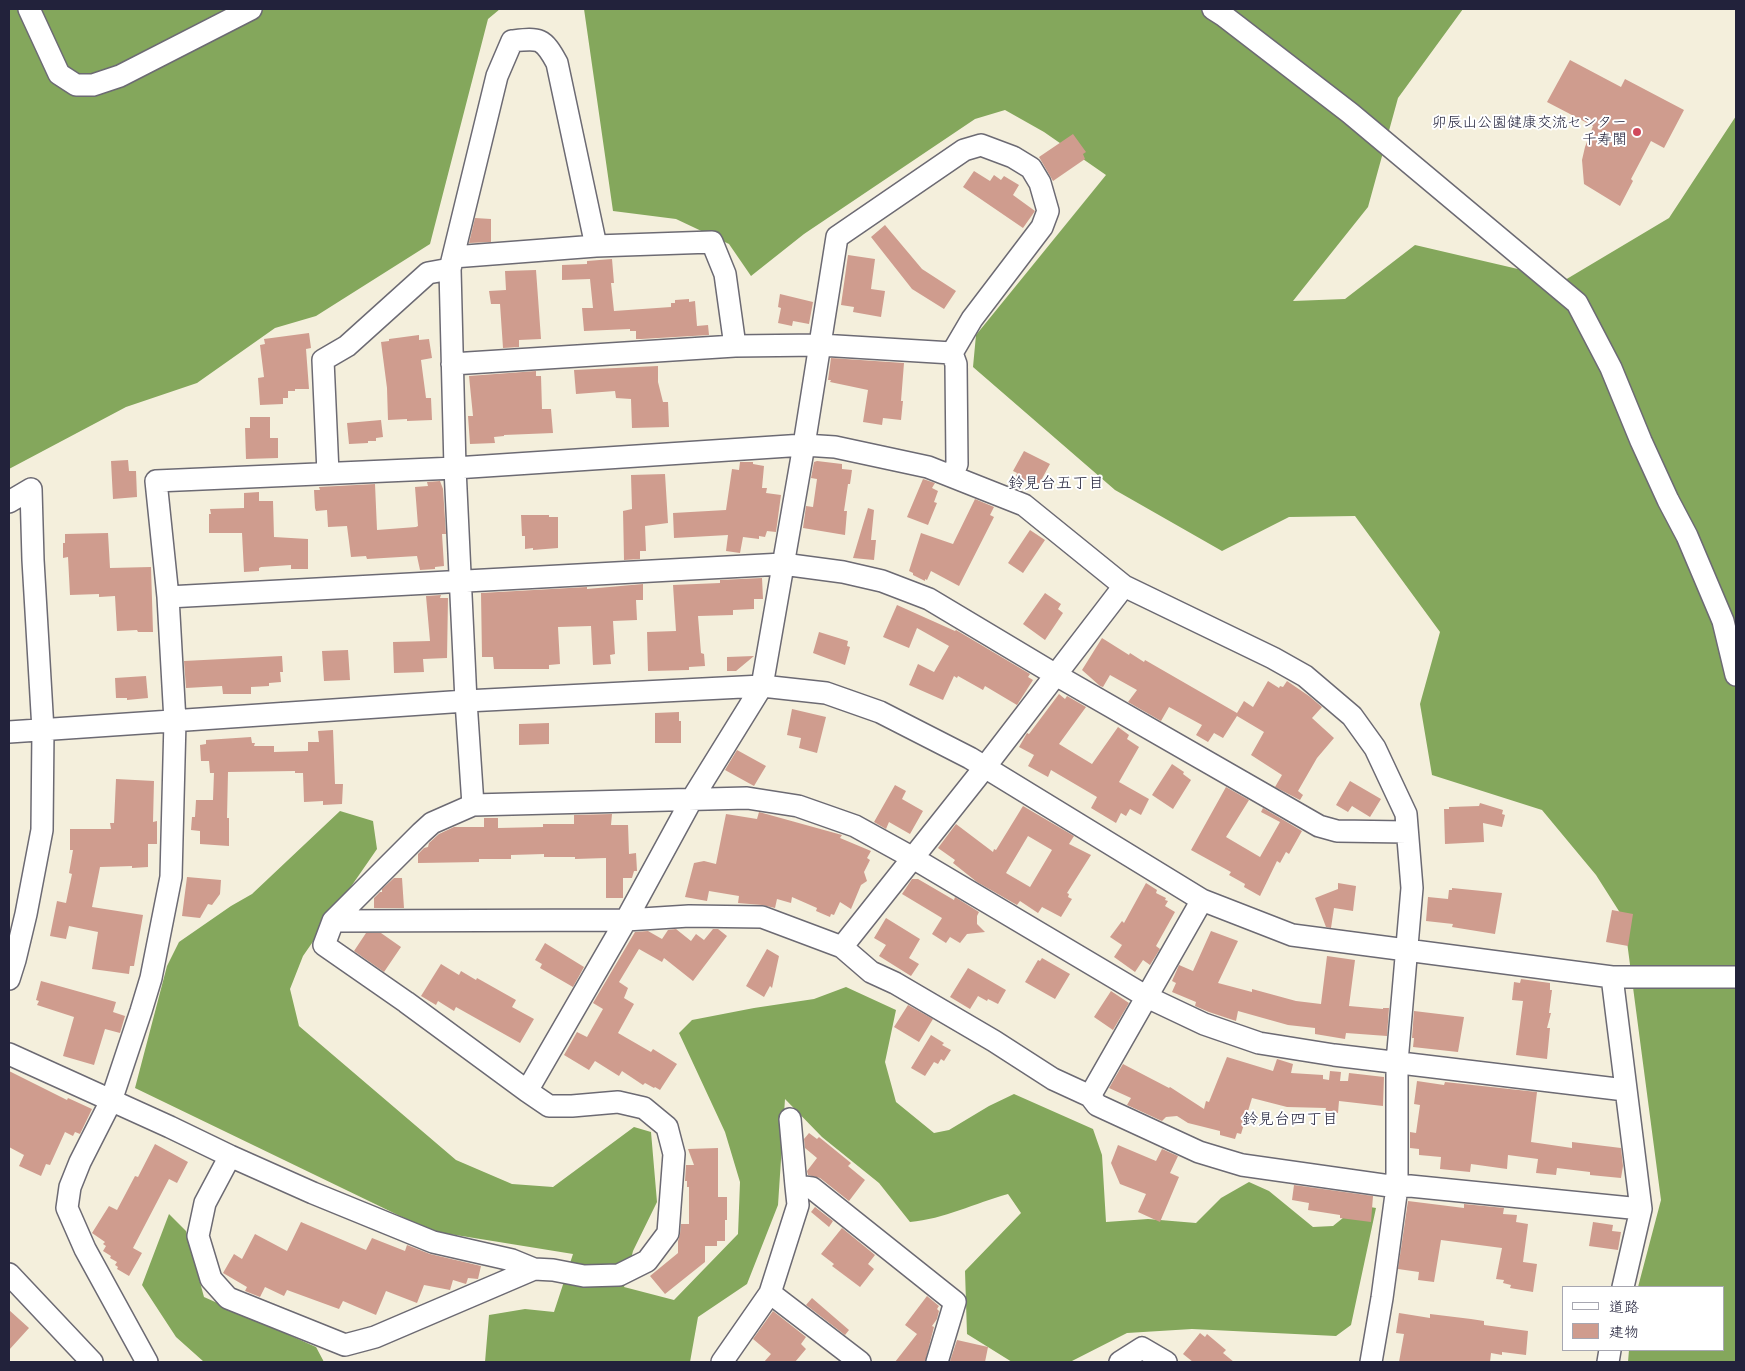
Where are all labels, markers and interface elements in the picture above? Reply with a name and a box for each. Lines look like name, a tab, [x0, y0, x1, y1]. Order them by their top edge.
place label: 卯辰山公園健康交流センター 千寿閣	[1432, 114, 1627, 149]
marker: 卯辰山公園健康交流センター 千寿閣	[1631, 126, 1643, 138]
district label: 鈴見台五丁目	[1008, 474, 1104, 494]
district label: 鈴見台四丁目	[1242, 1110, 1338, 1130]
legend	[1562, 1286, 1725, 1351]
text: 道路	[1609, 1298, 1639, 1317]
text: 建物	[1609, 1323, 1639, 1342]

